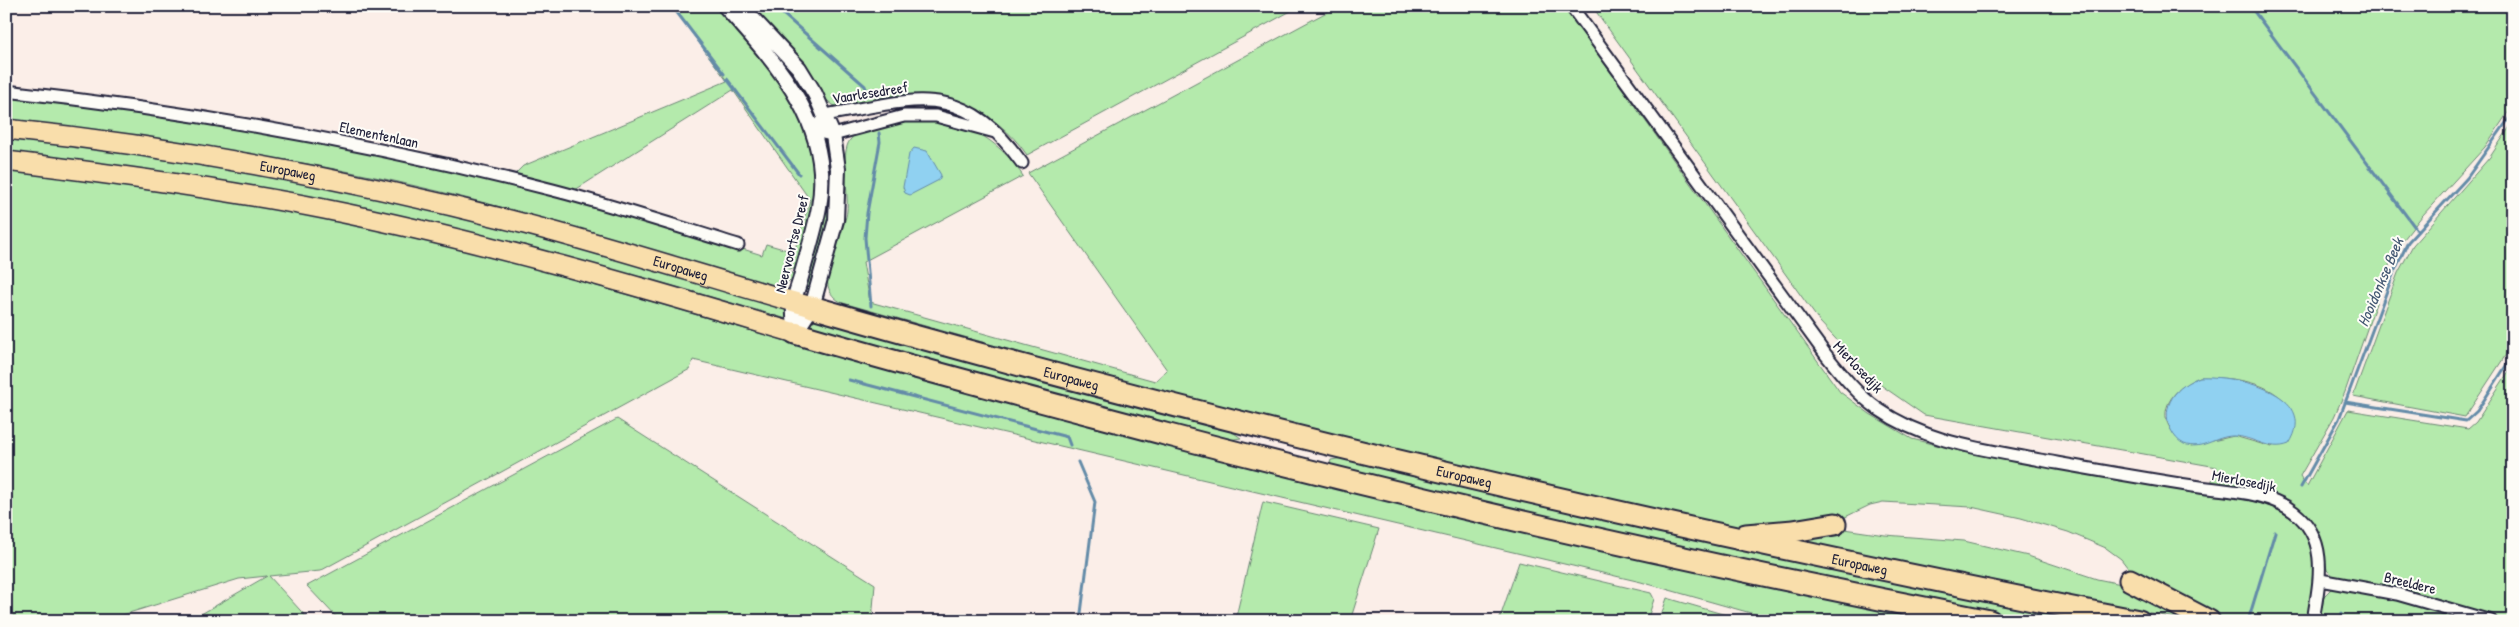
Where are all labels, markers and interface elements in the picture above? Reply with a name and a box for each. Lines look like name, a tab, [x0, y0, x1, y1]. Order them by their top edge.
street label: Vaarlesedreef	[830, 76, 910, 109]
street label: Elementenlaan	[338, 116, 421, 153]
street label: Europaweg	[258, 155, 318, 186]
street label: Neervoortse Dreef	[769, 192, 814, 295]
water label: Hooidonkse Beek	[2351, 233, 2409, 330]
street label: Europaweg	[651, 250, 711, 286]
street label: Mierlosedijk	[1829, 336, 1888, 398]
street label: Europaweg	[1041, 361, 1102, 396]
street label: Europaweg	[1434, 460, 1494, 493]
street label: Mierlosedijk	[2210, 464, 2278, 497]
street label: Europaweg	[1830, 548, 1890, 580]
street label: Breeldere	[2382, 566, 2438, 599]

